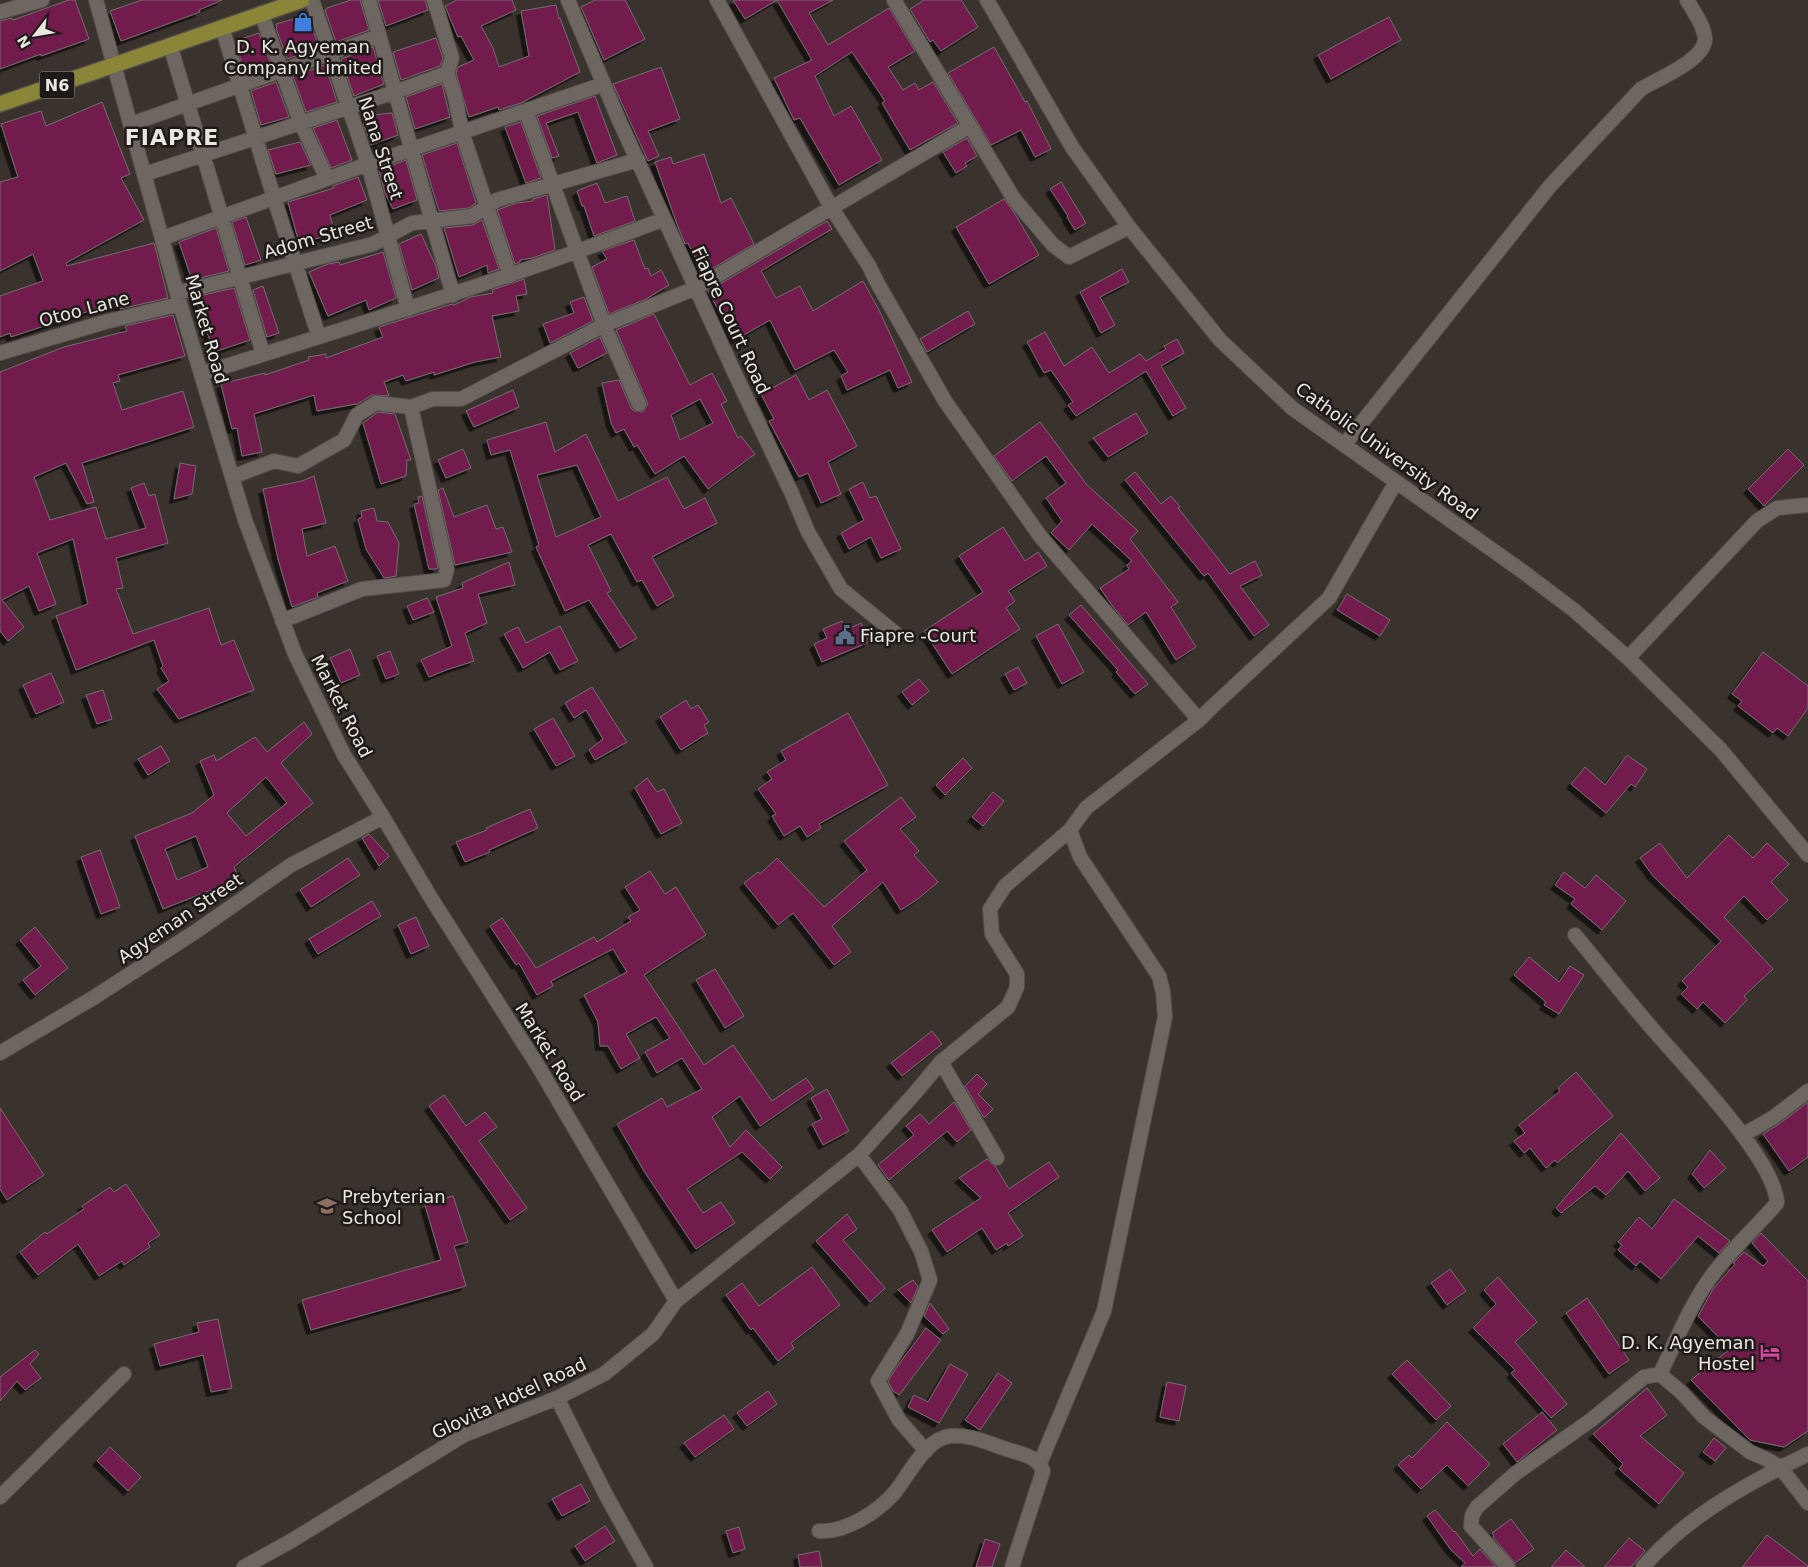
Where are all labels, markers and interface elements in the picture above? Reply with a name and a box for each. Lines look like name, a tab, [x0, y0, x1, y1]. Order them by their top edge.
north arrow	[10, 10, 60, 60]
shop icon: D. K. Agyeman Company Limited	[292, 11, 314, 33]
text: N	[14, 33, 34, 51]
place label: D. K. Agyeman Company Limited	[224, 36, 382, 78]
road number: N6	[40, 72, 74, 98]
street label: Nana Street	[354, 94, 408, 202]
district label: FIAPRE	[125, 125, 219, 150]
street label: Adom Street	[261, 211, 375, 263]
street label: Fiapre Court Road	[688, 243, 774, 397]
street label: Market Road	[181, 272, 233, 386]
street label: Otoo Lane	[37, 287, 131, 331]
street label: Catholic University Road	[1292, 378, 1482, 524]
public building icon: Fiapre -Court	[834, 624, 856, 646]
place label: Fiapre -Court	[860, 625, 976, 646]
street label: Market Road	[307, 651, 377, 761]
street label: Agyeman Street	[114, 869, 246, 967]
street label: Market Road	[511, 999, 589, 1105]
place label: Prebyterian School	[342, 1186, 446, 1228]
school or university icon: Prebyterian School	[316, 1195, 338, 1217]
place label: D. K. Agyeman Hostel	[1621, 1332, 1755, 1374]
hotel icon: D. K. Agyeman Hostel	[1759, 1341, 1781, 1363]
street label: Glovita Hotel Road	[428, 1353, 590, 1443]

